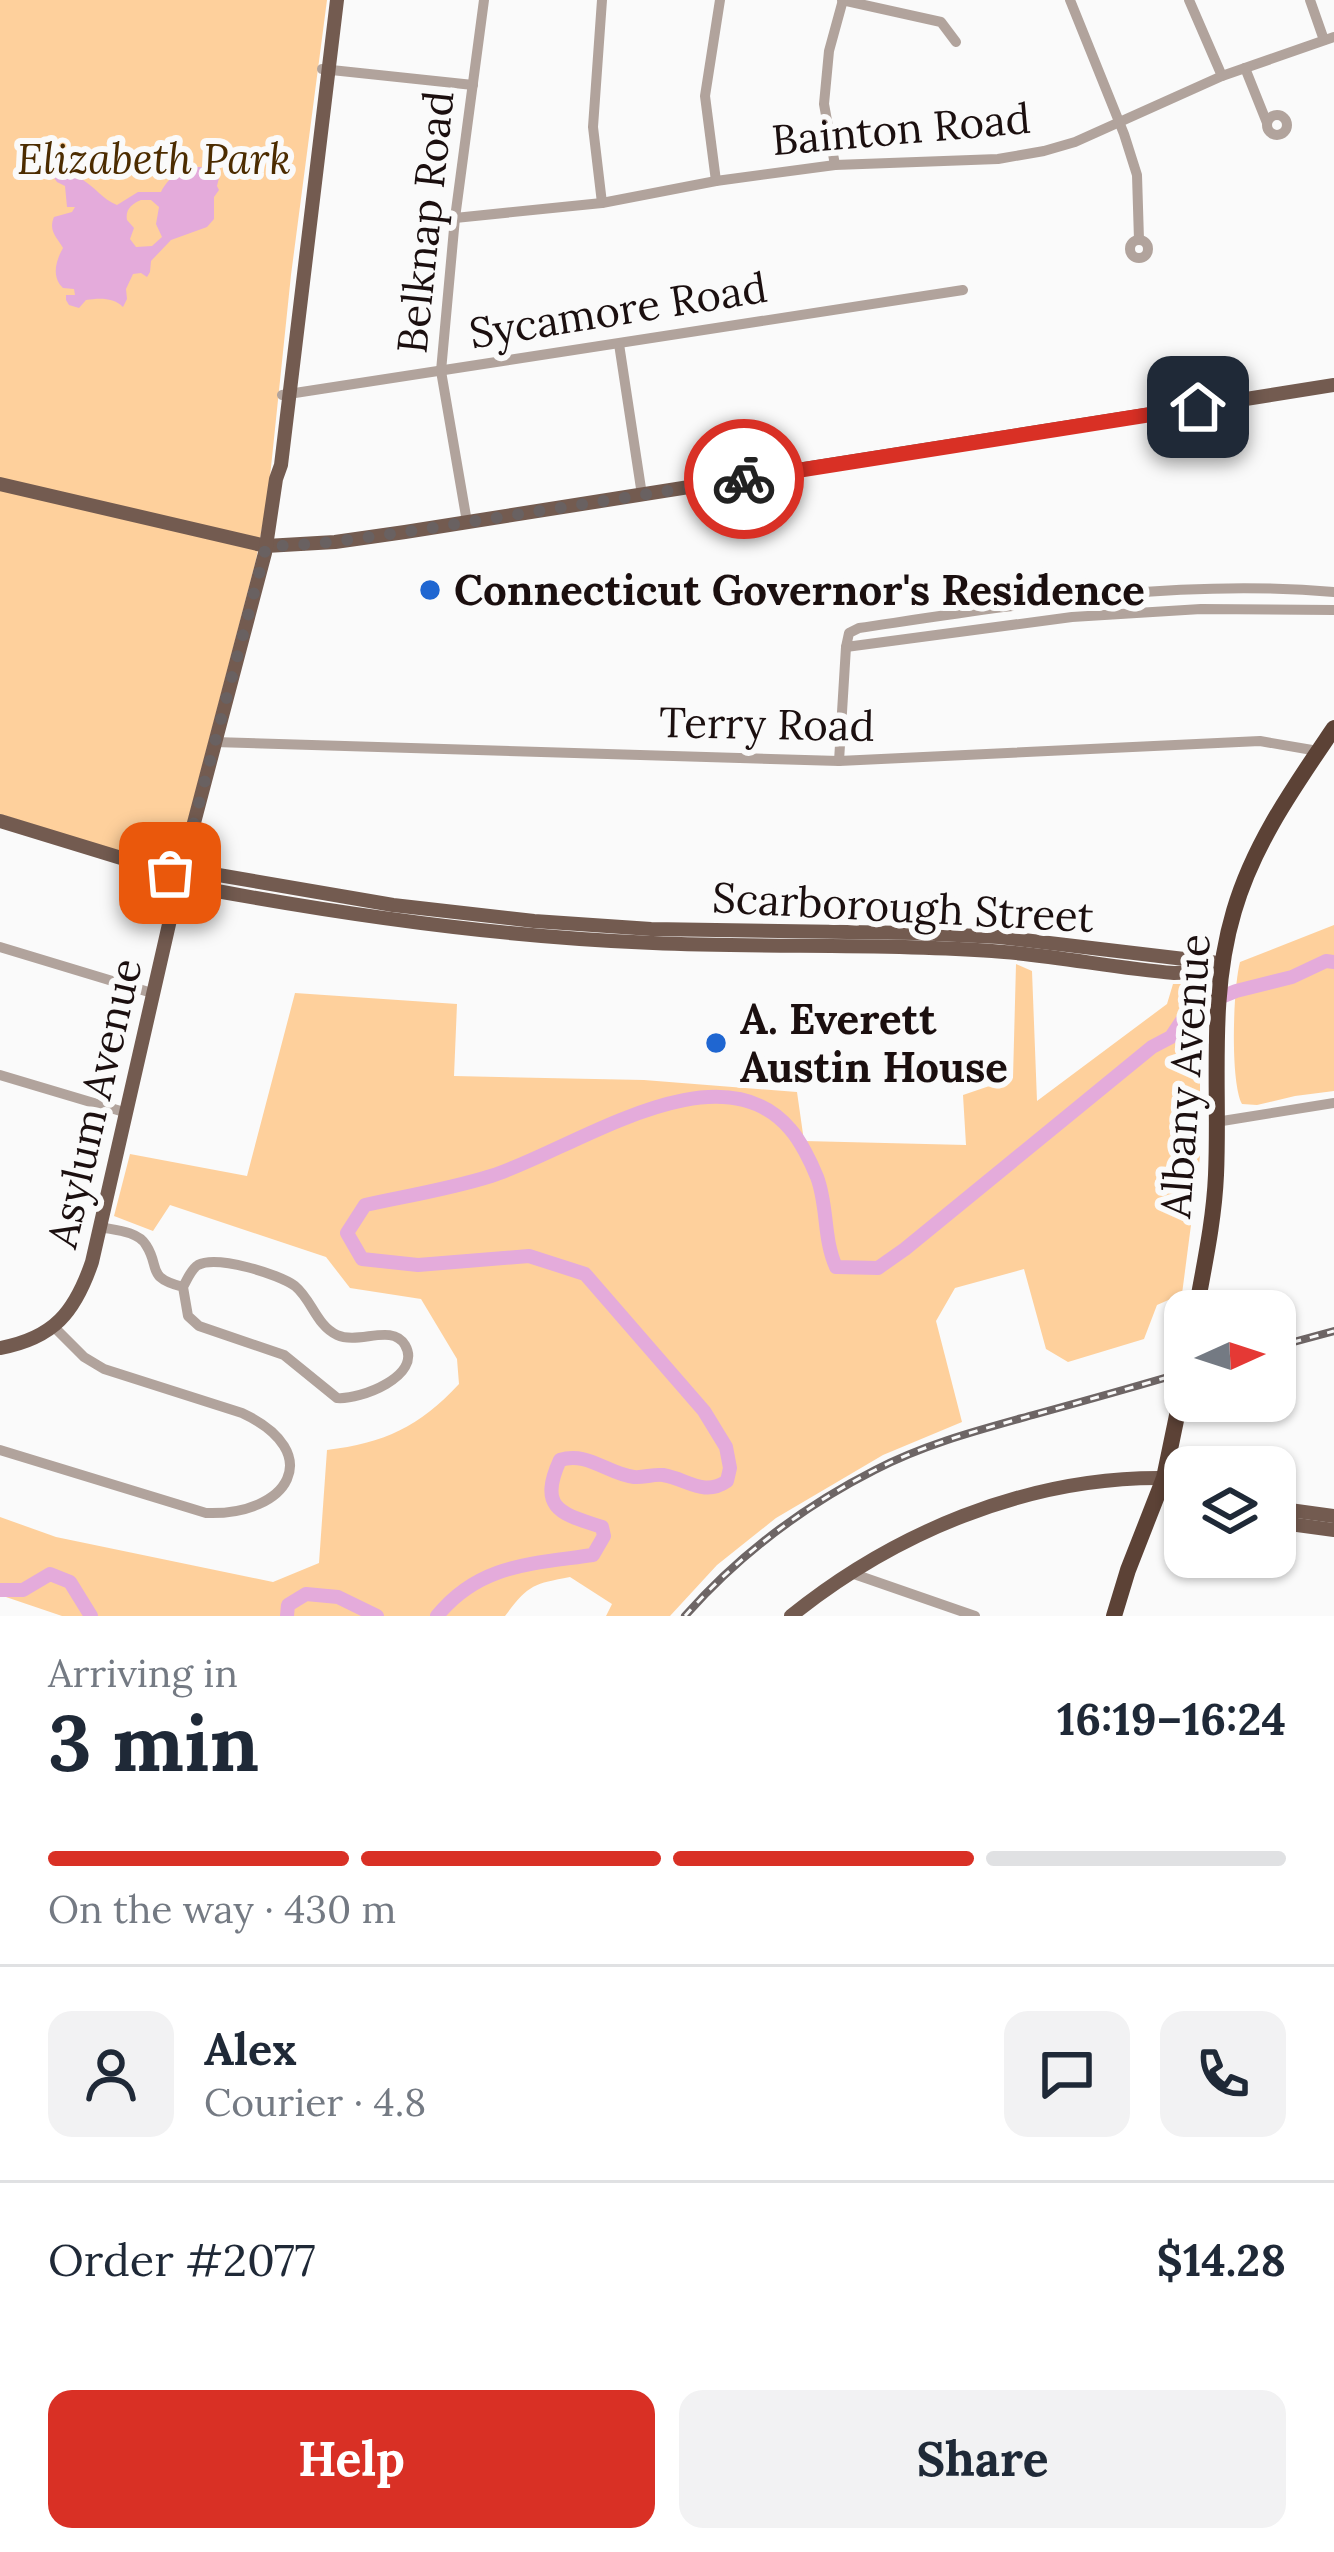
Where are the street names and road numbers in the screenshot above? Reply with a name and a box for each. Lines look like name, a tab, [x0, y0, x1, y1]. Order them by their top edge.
street label: Belknap Road	[384, 88, 466, 356]
street label: Bainton Road	[769, 91, 1033, 167]
street label: Sycamore Road	[465, 260, 771, 360]
street label: Terry Road	[659, 695, 875, 753]
street label: Scarborough Street	[711, 870, 1096, 944]
street label: Albany Avenue	[1148, 932, 1222, 1221]
street label: Asylum Avenue	[34, 953, 154, 1254]

